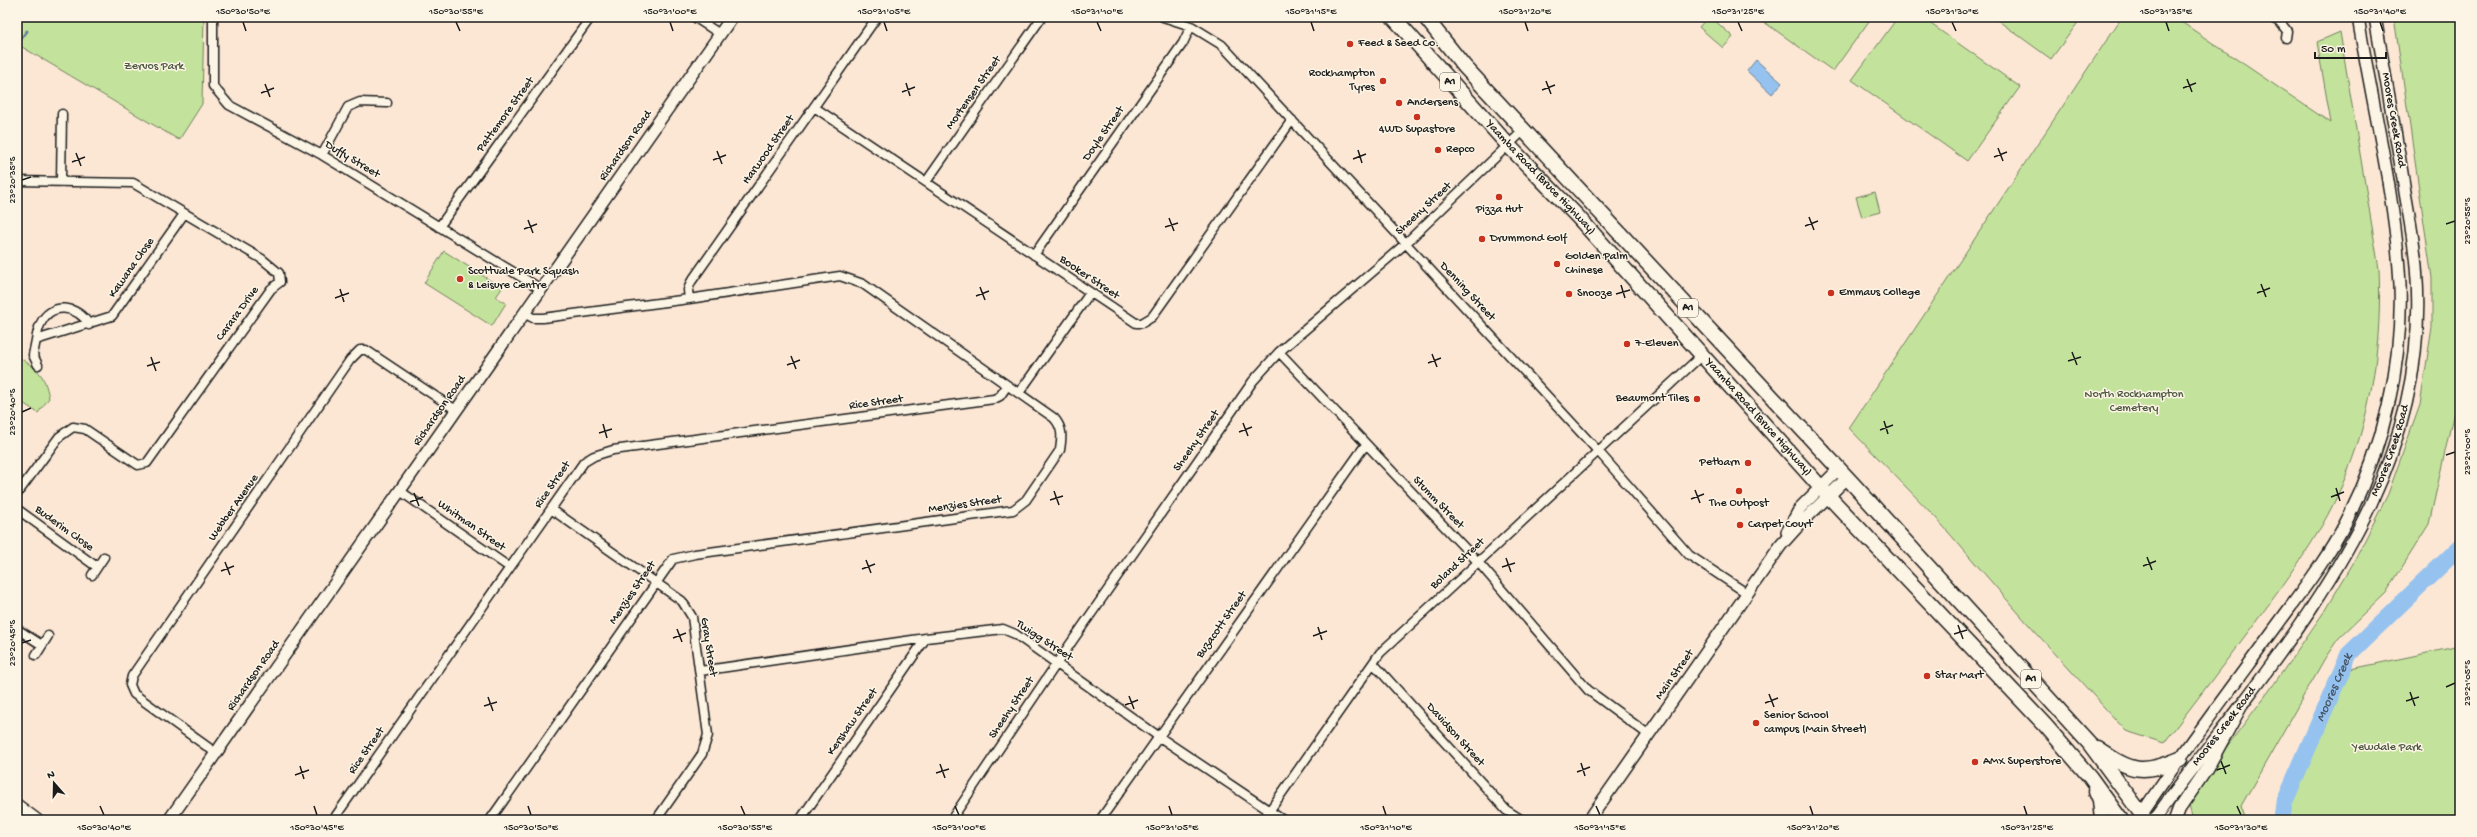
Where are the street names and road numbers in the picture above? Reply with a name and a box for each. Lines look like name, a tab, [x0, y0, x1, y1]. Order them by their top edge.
street label: Mortensen Street	[943, 53, 1005, 133]
street label: Moores Creek Road	[2378, 71, 2408, 169]
road number: A1	[1440, 73, 1460, 91]
street label: Pattemore Street	[474, 74, 539, 156]
street label: Doyle Street	[1079, 103, 1129, 165]
street label: Richardson Road	[597, 107, 656, 184]
street label: Harwood Street	[740, 112, 799, 187]
street label: Yaamba Road (Bruce Highway)	[1482, 117, 1598, 238]
street label: Duffy Street	[321, 138, 383, 182]
street label: Sheehy Street	[1393, 179, 1456, 239]
street label: Kawana Close	[106, 234, 158, 301]
street label: Booker Street	[1056, 252, 1123, 304]
street label: Denning Street	[1435, 259, 1499, 325]
street label: Carara Drive	[214, 283, 263, 344]
road number: A1	[1678, 299, 1698, 317]
street label: Yaamba Road (Bruce Highway)	[1701, 355, 1814, 479]
street label: Richardson Road	[411, 372, 470, 449]
street label: Rice Street	[848, 392, 905, 414]
street label: Moores Creek Road	[2368, 403, 2413, 499]
street label: Sheehy Street	[1171, 407, 1224, 474]
street label: Rice Street	[532, 458, 575, 511]
street label: Webber Avenue	[206, 471, 263, 544]
street label: Stumm Street	[1409, 474, 1467, 533]
street label: Menzies Street	[928, 493, 1003, 517]
street label: Whitman Street	[434, 497, 509, 555]
street label: Buderim Close	[31, 502, 97, 555]
street label: Boland Street	[1427, 535, 1489, 593]
street label: Menzies Street	[607, 558, 660, 627]
street label: Buzacott Street	[1193, 588, 1251, 662]
street label: Gray Street	[696, 617, 720, 678]
street label: Twigg Street	[1012, 617, 1076, 665]
street label: Richardson Road	[225, 637, 284, 714]
street label: Main Street	[1653, 646, 1698, 703]
road number: A1	[2021, 670, 2041, 688]
street label: Sheehy Street	[986, 673, 1038, 742]
street label: Moores Creek Road	[2190, 684, 2260, 769]
street label: Kershaw Street	[825, 685, 882, 758]
street label: Davidson Street	[1422, 700, 1488, 770]
street label: Rice Street	[346, 724, 389, 777]

